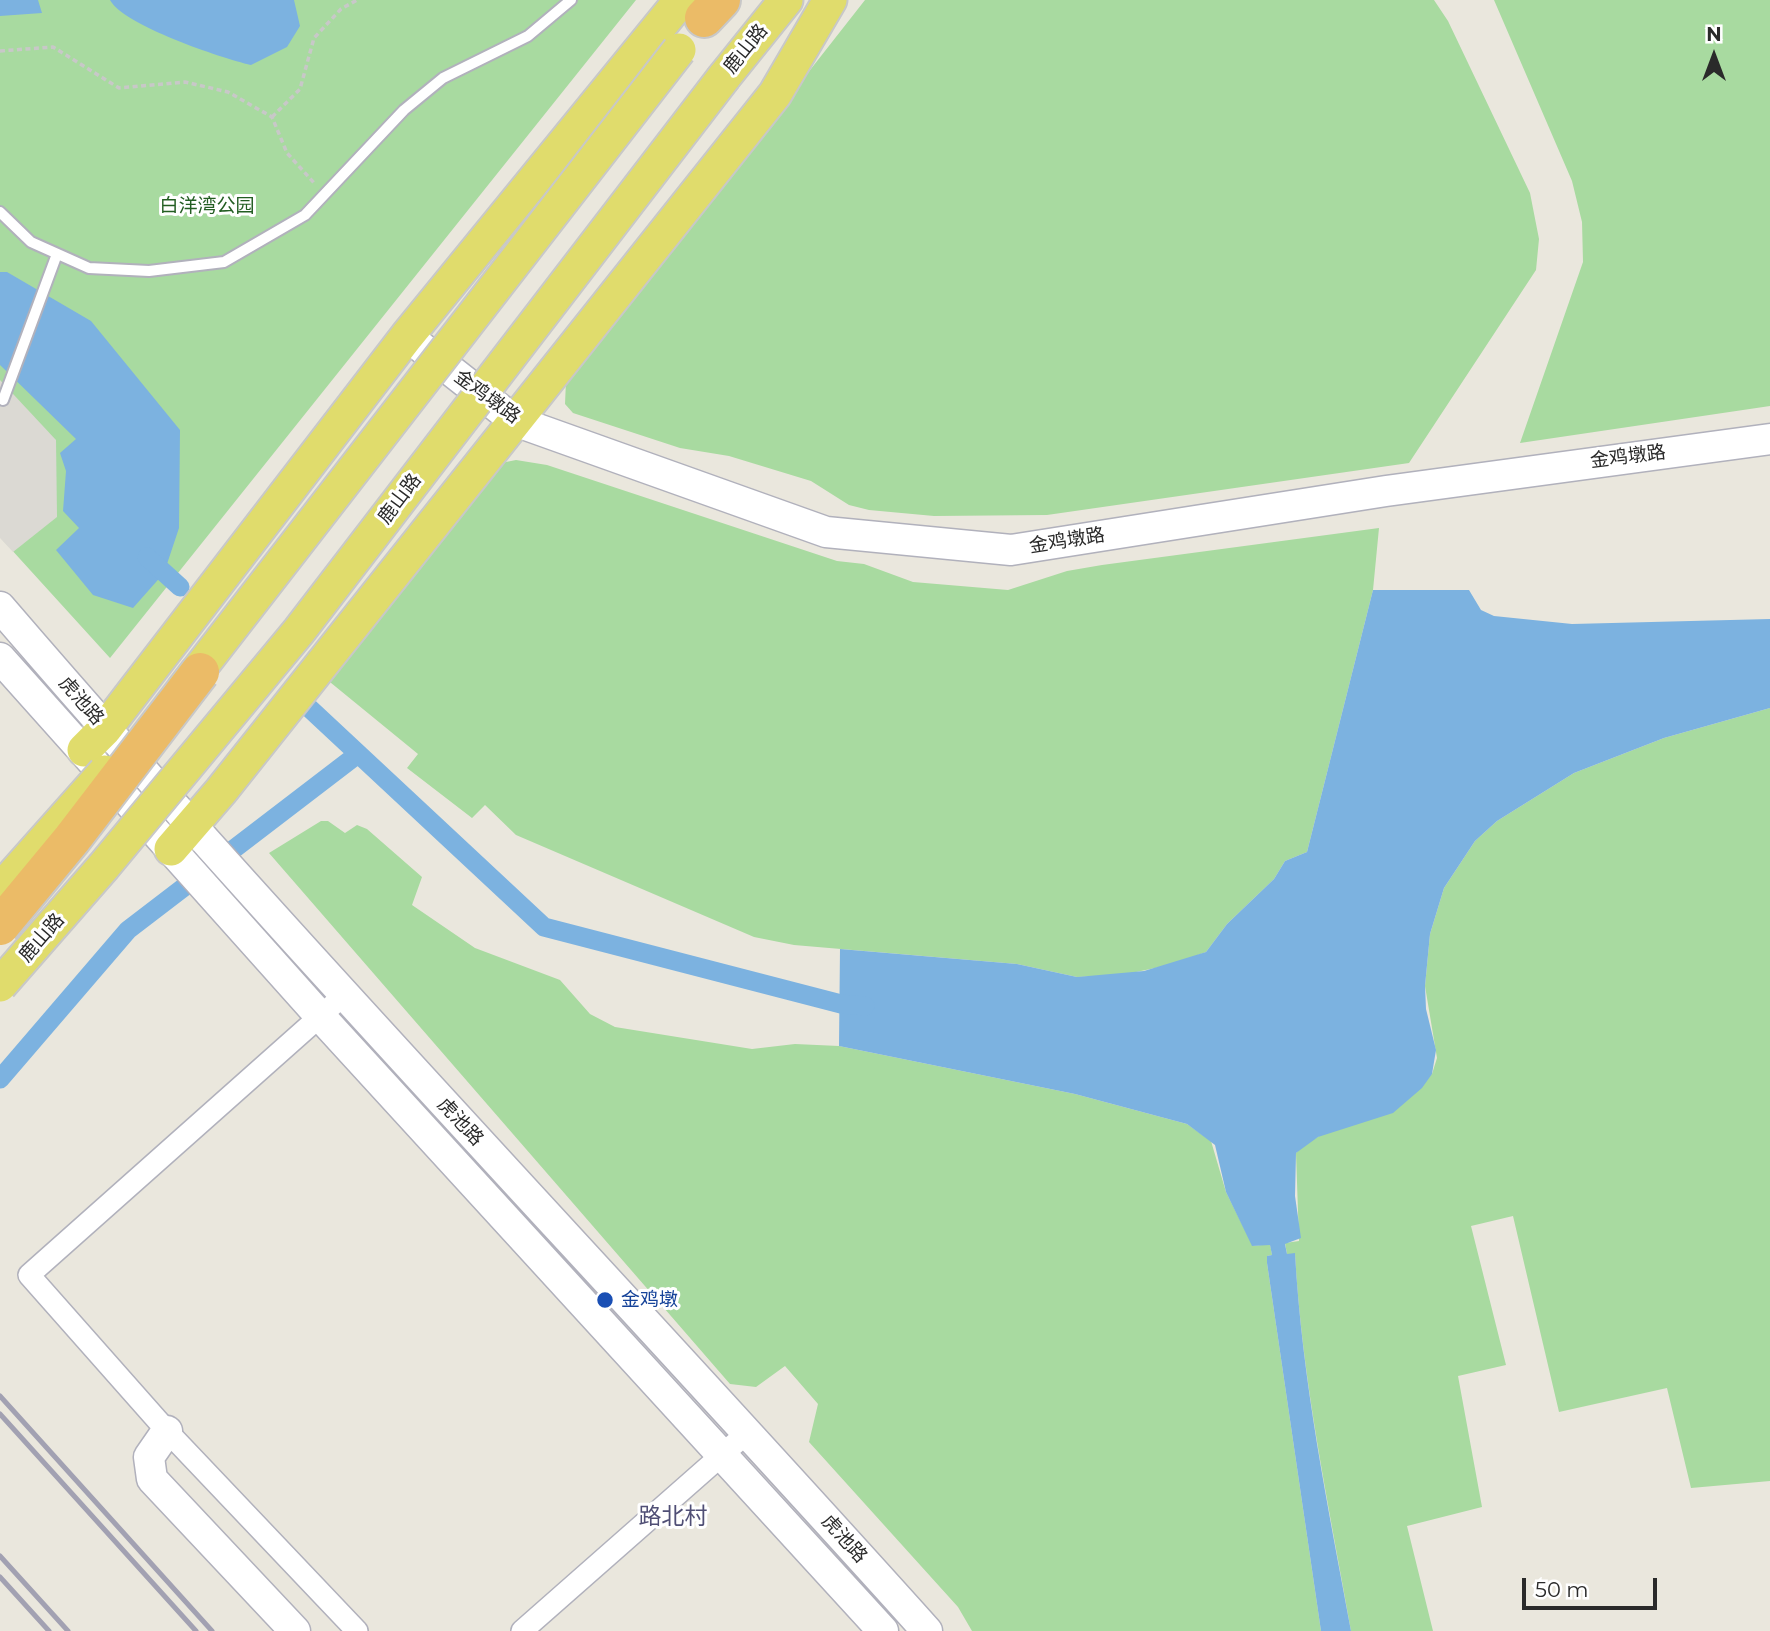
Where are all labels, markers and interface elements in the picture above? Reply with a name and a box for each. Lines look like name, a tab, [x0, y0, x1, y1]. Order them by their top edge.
street label: 鹿山路	[719, 20, 773, 78]
north arrow	[1679, 21, 1749, 91]
text: N	[1706, 23, 1722, 46]
park label: 白洋湾公园	[160, 195, 254, 217]
street label: 金鸡墩路	[450, 365, 524, 429]
street label: 金鸡墩路	[1589, 441, 1667, 473]
street label: 鹿山路	[374, 469, 426, 529]
street label: 金鸡墩路	[1028, 524, 1106, 558]
street label: 虎池路	[54, 672, 108, 730]
street label: 鹿山路	[15, 909, 69, 967]
street label: 虎池路	[432, 1093, 488, 1151]
place label: 金鸡墩	[621, 1289, 678, 1311]
marker: 金鸡墩	[595, 1290, 615, 1310]
district label: 路北村	[639, 1503, 707, 1531]
street label: 虎池路	[816, 1510, 872, 1568]
scale bar	[1525, 1564, 1660, 1608]
text: 50 m	[1535, 1577, 1589, 1602]

